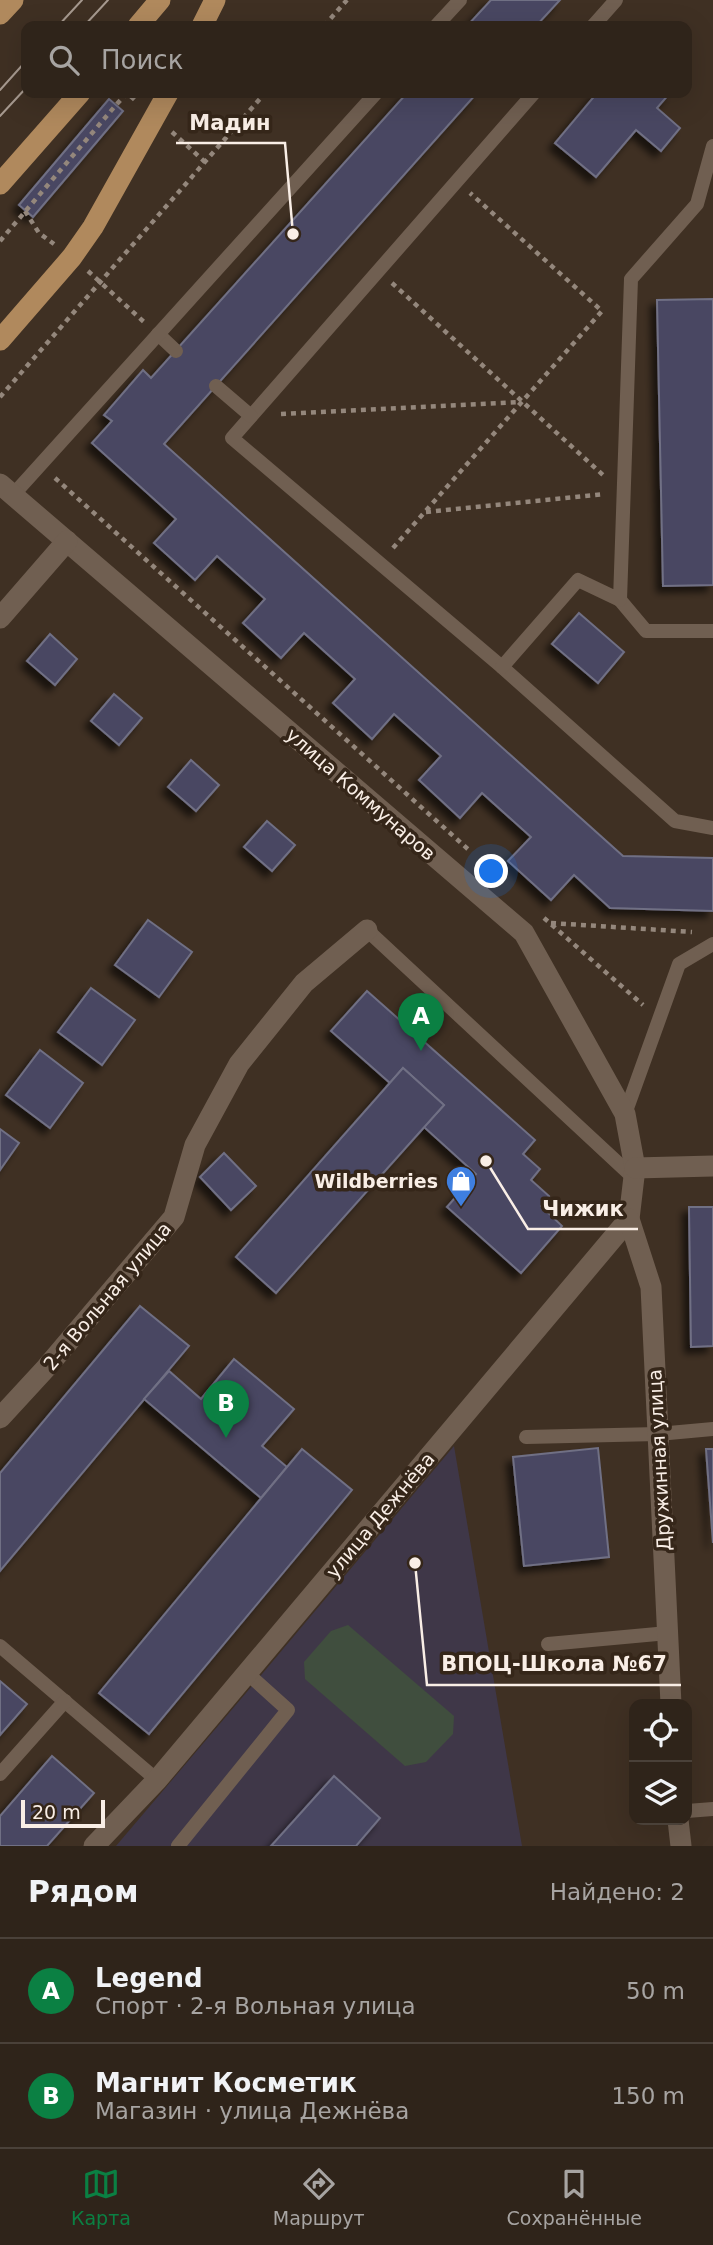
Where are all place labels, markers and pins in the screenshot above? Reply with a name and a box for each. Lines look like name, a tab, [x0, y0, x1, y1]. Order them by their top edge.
callout: Мадин	[176, 101, 285, 143]
pin: A	[398, 993, 444, 1051]
shop icon: Wildberries	[444, 1164, 478, 1208]
place label: Wildberries	[314, 1170, 438, 1192]
callout: Чижик	[528, 1187, 638, 1229]
pin: B	[203, 1380, 249, 1438]
callout: ВПОЦ-Школа №67	[427, 1643, 681, 1685]

